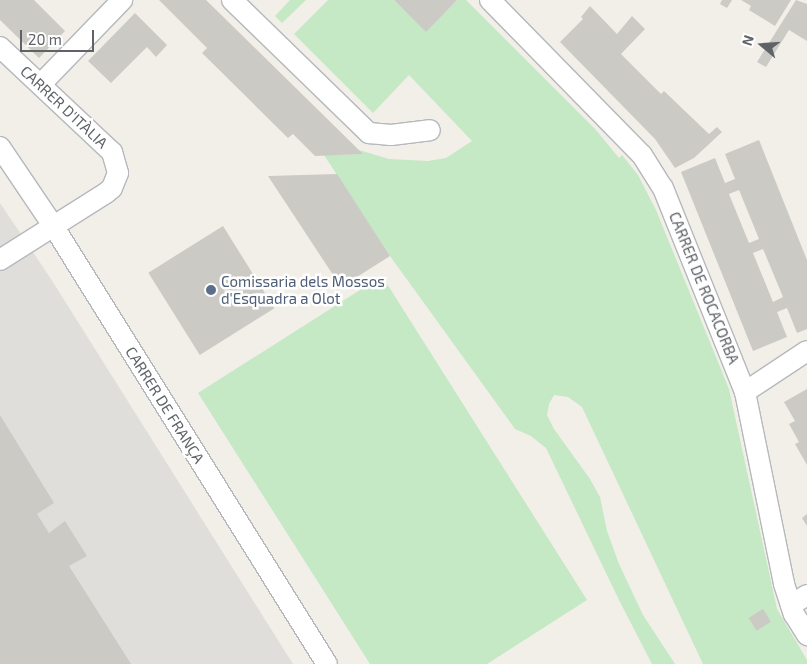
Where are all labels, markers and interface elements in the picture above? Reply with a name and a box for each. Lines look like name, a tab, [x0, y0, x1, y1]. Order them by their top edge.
scale bar	[22, 20, 96, 52]
north arrow	[737, 20, 787, 70]
text: 20 m	[28, 30, 62, 48]
text: N	[738, 33, 757, 48]
street label: CARRER D'ITÀLIA	[17, 62, 111, 152]
street label: CARRER DE ROCACORBA	[665, 209, 743, 367]
place label: Comissaria dels Mossos d'Esquadra a Olot	[221, 272, 385, 307]
marker: Comissaria dels Mossos d'Esquadra a Olot	[205, 284, 217, 296]
street label: CARRER DE FRANÇA	[122, 343, 208, 467]

